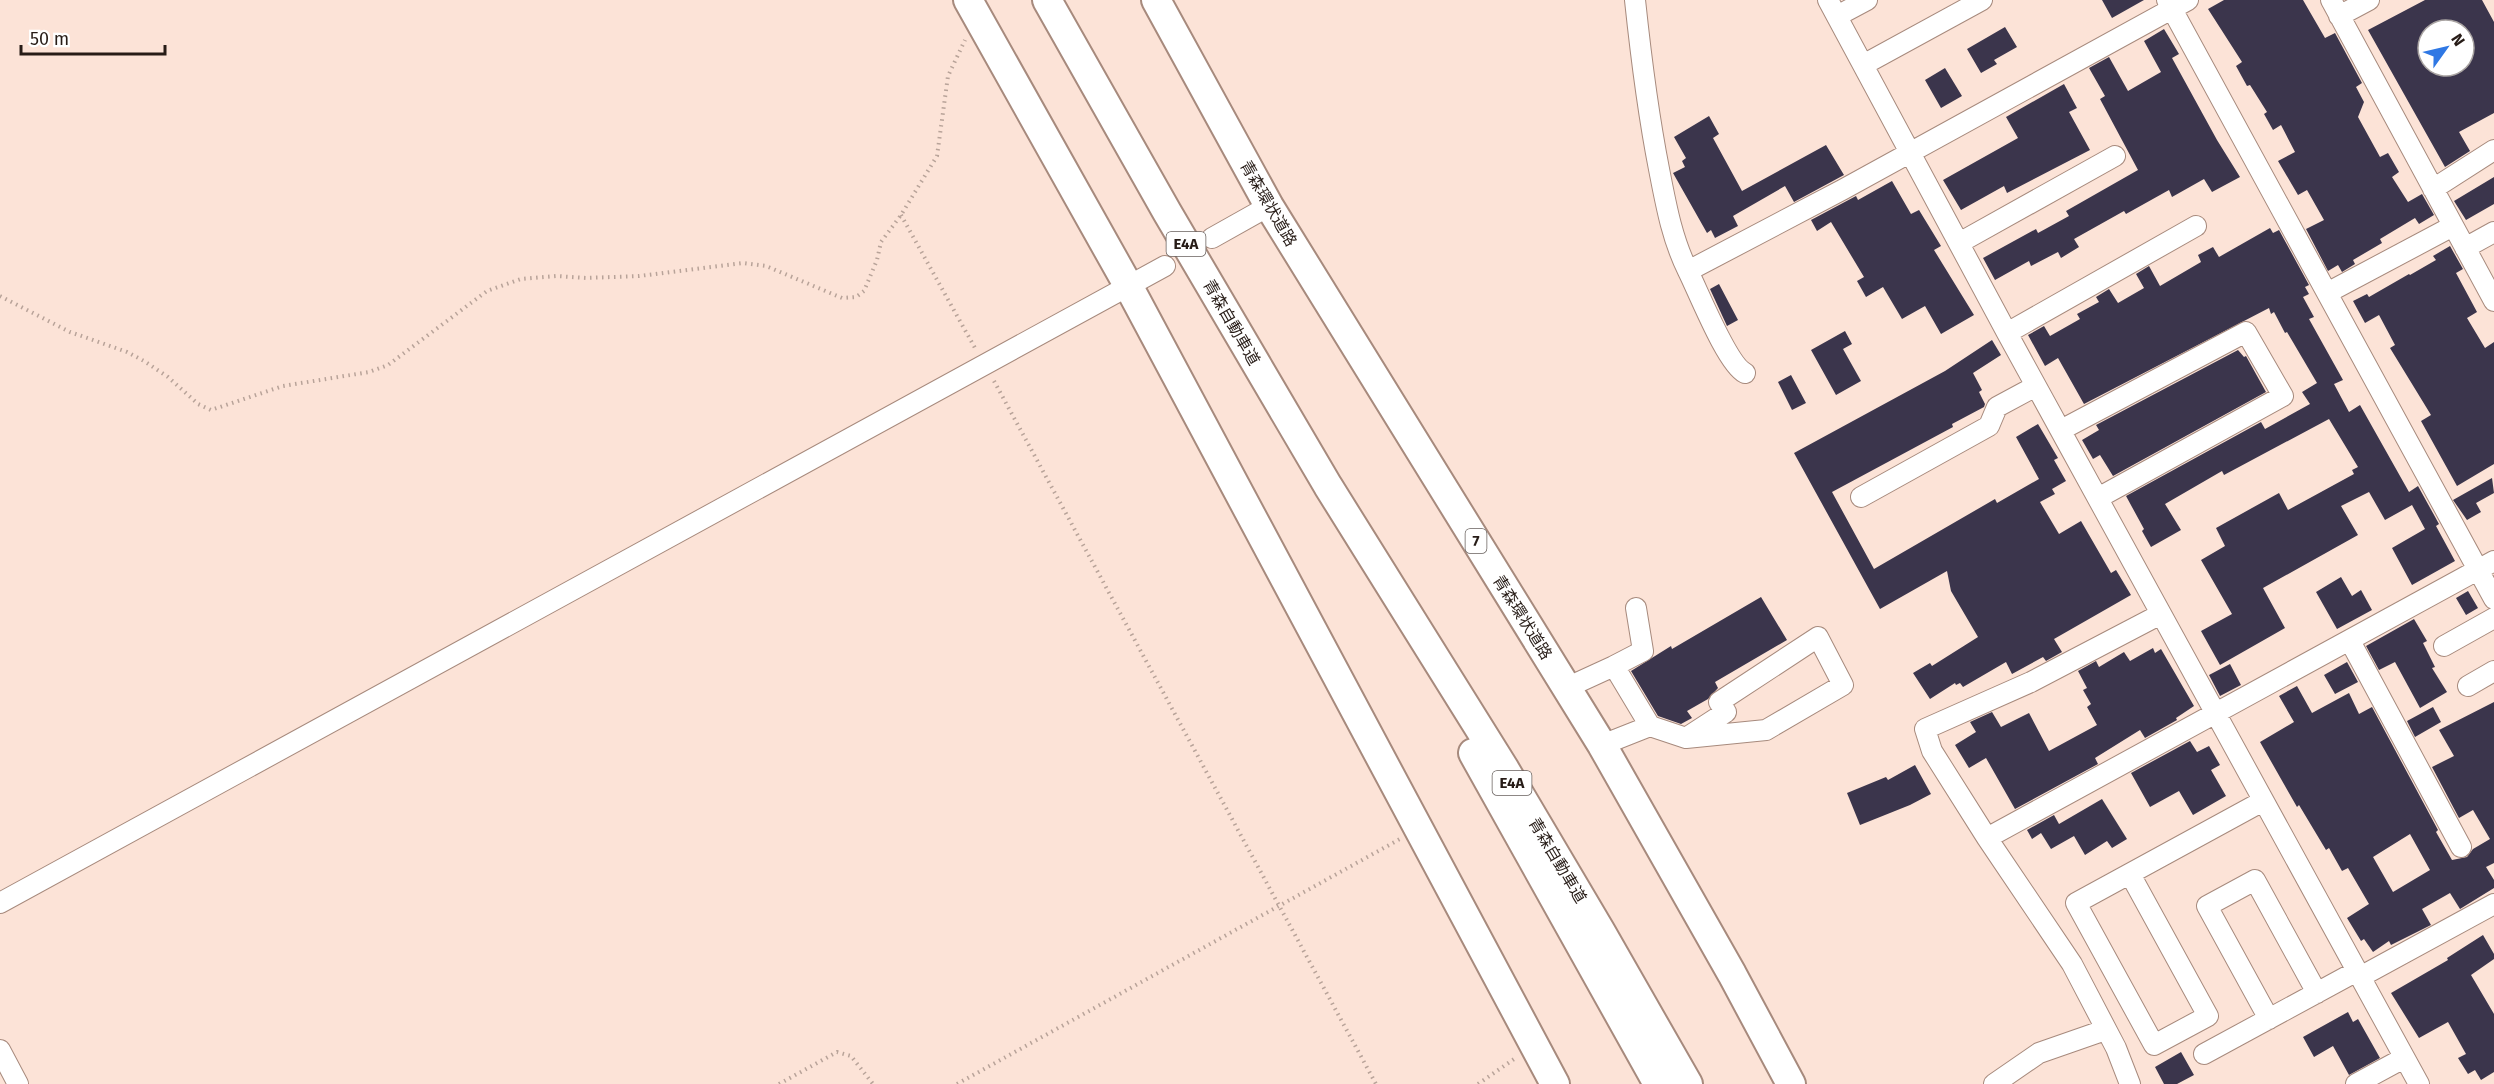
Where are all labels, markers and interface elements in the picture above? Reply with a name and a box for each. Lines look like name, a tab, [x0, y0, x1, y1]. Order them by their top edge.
scale bar	[21, 18, 165, 56]
north arrow	[2416, 18, 2476, 78]
text: 50 m	[30, 28, 69, 50]
text: N	[2447, 30, 2469, 50]
street label: 青森環状道路	[1236, 157, 1301, 250]
road number: E4A	[1166, 232, 1206, 256]
street label: 青森自動車道	[1199, 276, 1264, 369]
road number: 7	[1466, 529, 1486, 553]
street label: 青森環状道路	[1489, 572, 1556, 663]
road number: E4A	[1492, 771, 1532, 795]
street label: 青森自動車道	[1525, 814, 1590, 906]

